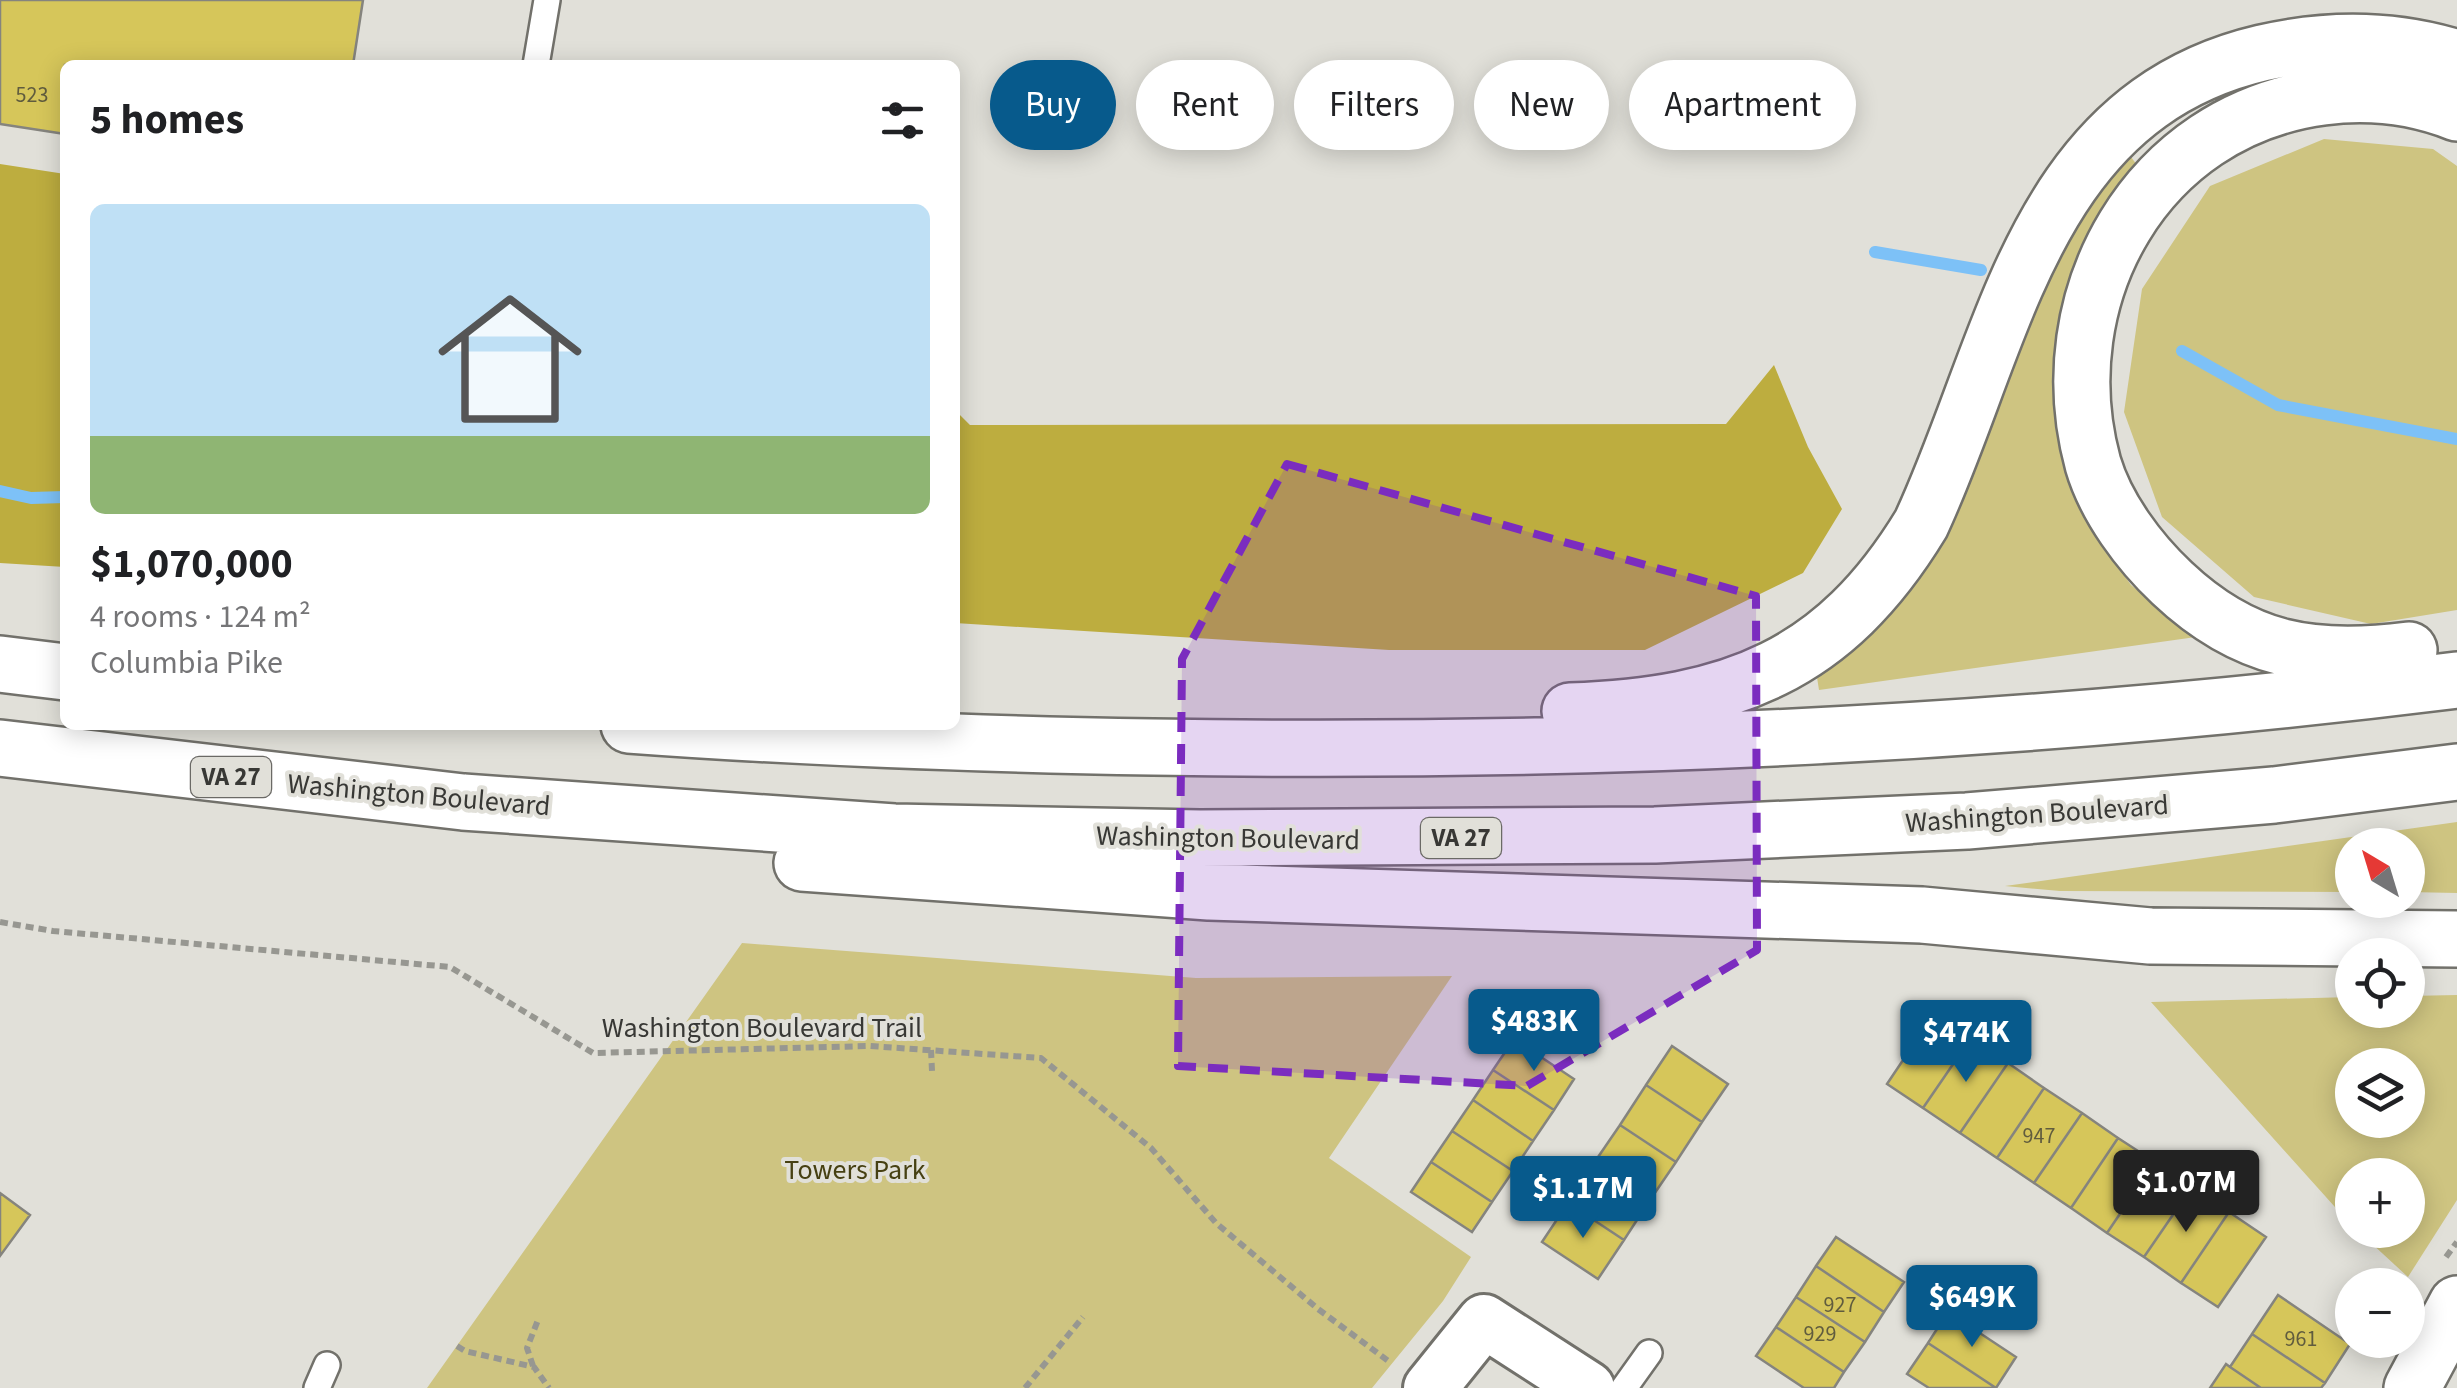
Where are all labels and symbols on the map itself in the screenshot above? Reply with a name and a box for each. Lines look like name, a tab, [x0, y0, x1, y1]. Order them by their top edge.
house number: 523	[16, 79, 48, 111]
road number: VA 27	[191, 757, 271, 797]
street label: Washington Boulevard	[286, 764, 552, 826]
street label: Washington Boulevard	[1904, 785, 2170, 843]
street label: Washington Boulevard	[1096, 816, 1360, 860]
road number: VA 27	[1421, 818, 1501, 858]
north arrow	[2335, 828, 2425, 918]
pin: $483K	[1464, 989, 1604, 1074]
pin: $474K	[1896, 1000, 2036, 1085]
street label: Washington Boulevard Trail	[602, 1008, 922, 1048]
house number: 947	[2023, 1120, 2055, 1152]
park label: Towers Park	[784, 1150, 926, 1190]
pin: $1.07M	[2105, 1150, 2267, 1235]
pin: $1.17M	[1502, 1156, 1664, 1241]
pin: $649K	[1902, 1265, 2042, 1350]
house number: 927	[1824, 1289, 1856, 1321]
house number: 929	[1804, 1318, 1836, 1350]
house number: 961	[2285, 1323, 2317, 1355]

